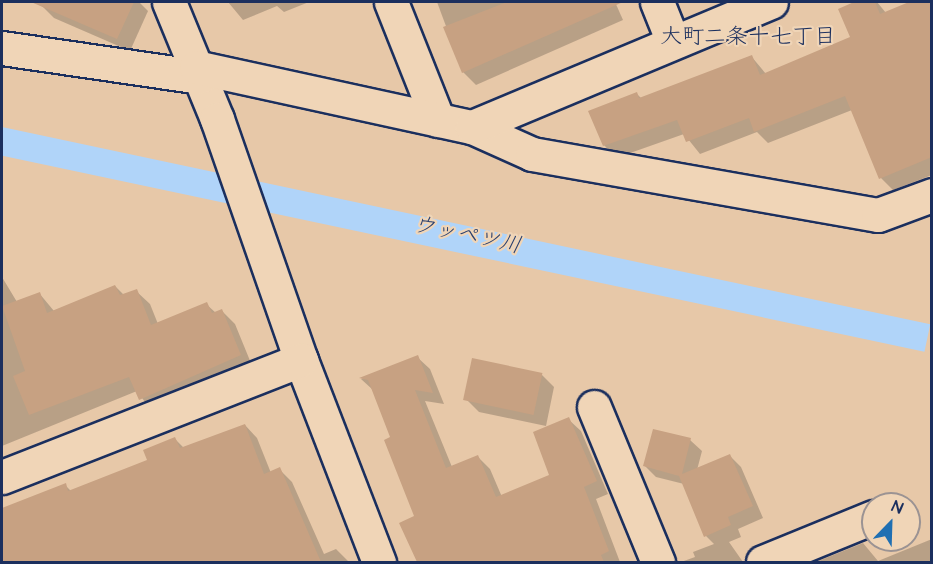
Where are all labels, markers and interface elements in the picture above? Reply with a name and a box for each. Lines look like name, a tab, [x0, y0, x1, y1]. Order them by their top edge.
district label: 大町二条十七丁目	[660, 24, 836, 50]
water label: ウッペツ川	[410, 211, 524, 259]
north arrow	[861, 492, 921, 552]
text: N	[888, 495, 906, 519]

